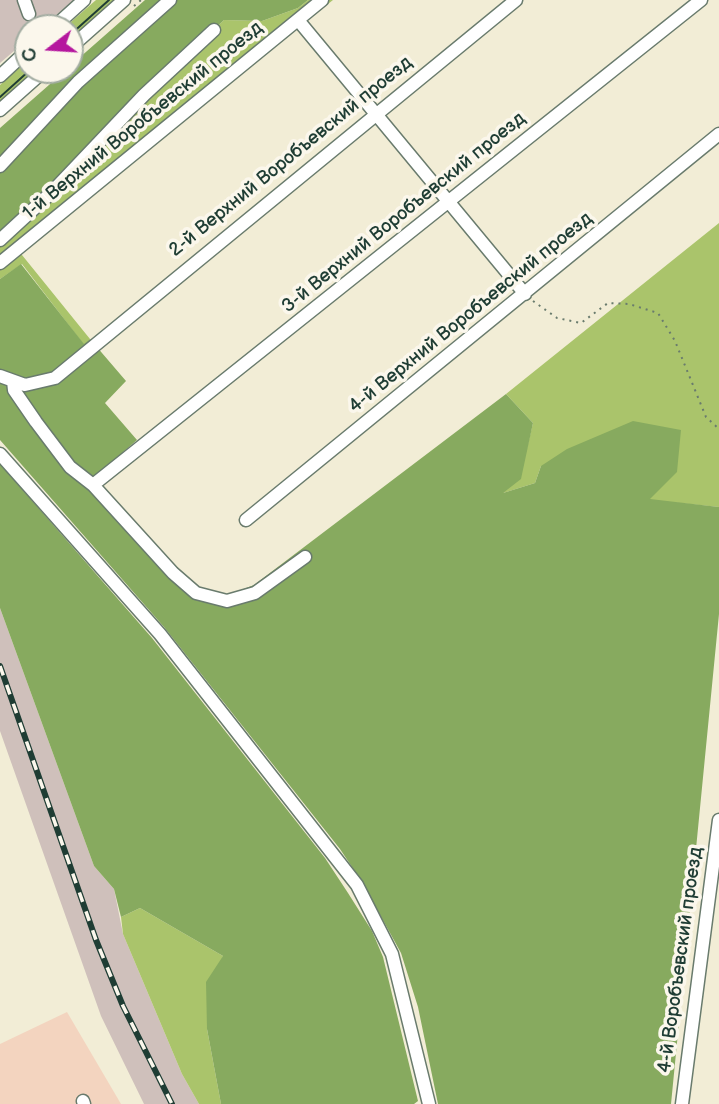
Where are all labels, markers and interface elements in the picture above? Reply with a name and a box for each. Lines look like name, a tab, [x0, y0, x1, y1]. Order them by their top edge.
north arrow	[14, 14, 84, 84]
street label: 1-й Верхний Воробъевский проезд	[18, 17, 268, 225]
text: С	[17, 45, 43, 64]
street label: 2-й Верхний Воробъевский проезд	[165, 52, 417, 262]
street label: 3-й Верхний Воробъевский проезд	[278, 108, 530, 318]
street label: 4-й Верхний Воробъевский проезд	[345, 208, 597, 418]
street label: 4-й Воробъевский проезд	[654, 846, 708, 1074]

